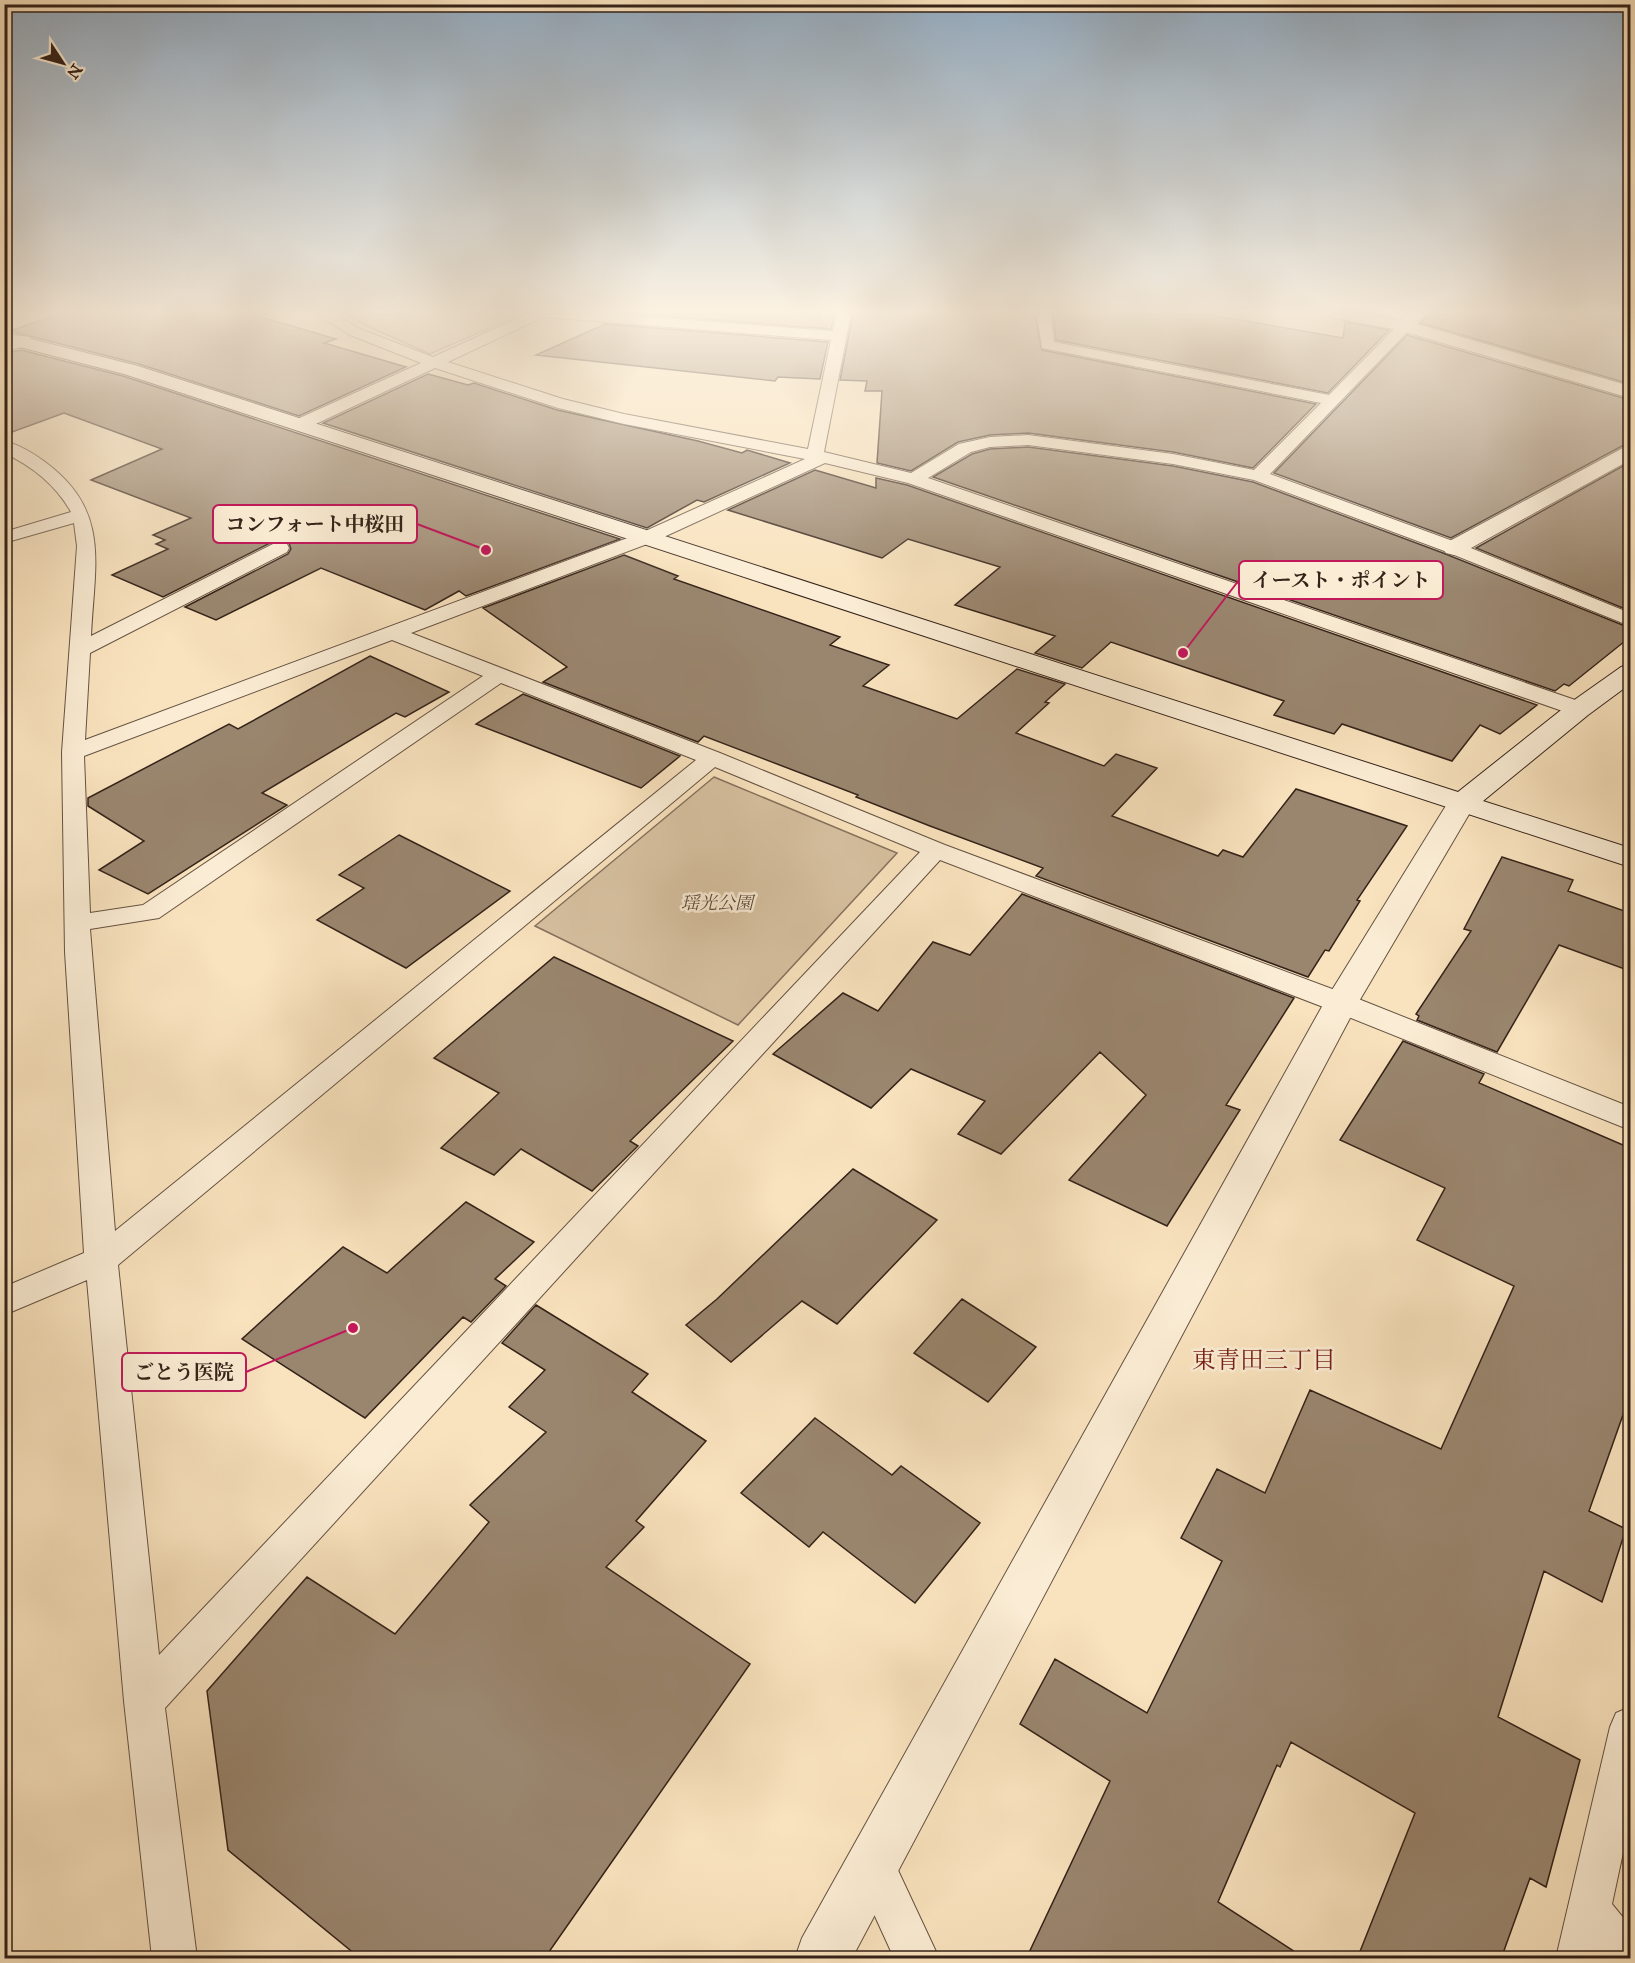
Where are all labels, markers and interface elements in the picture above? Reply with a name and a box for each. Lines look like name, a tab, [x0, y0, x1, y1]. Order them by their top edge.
north arrow	[33, 33, 93, 93]
text: N	[63, 60, 86, 83]
callout: コンフォート中桜田	[213, 505, 417, 543]
text: コンフォート中桜田	[226, 512, 405, 536]
callout: イースト・ポイント	[1239, 561, 1443, 599]
text: イースト・ポイント	[1252, 568, 1431, 592]
park label: 瑶光公園	[681, 892, 756, 914]
district label: 東青田三丁目	[1192, 1345, 1336, 1375]
callout: ごとう医院	[122, 1353, 246, 1391]
text: ごとう医院	[134, 1360, 234, 1384]

